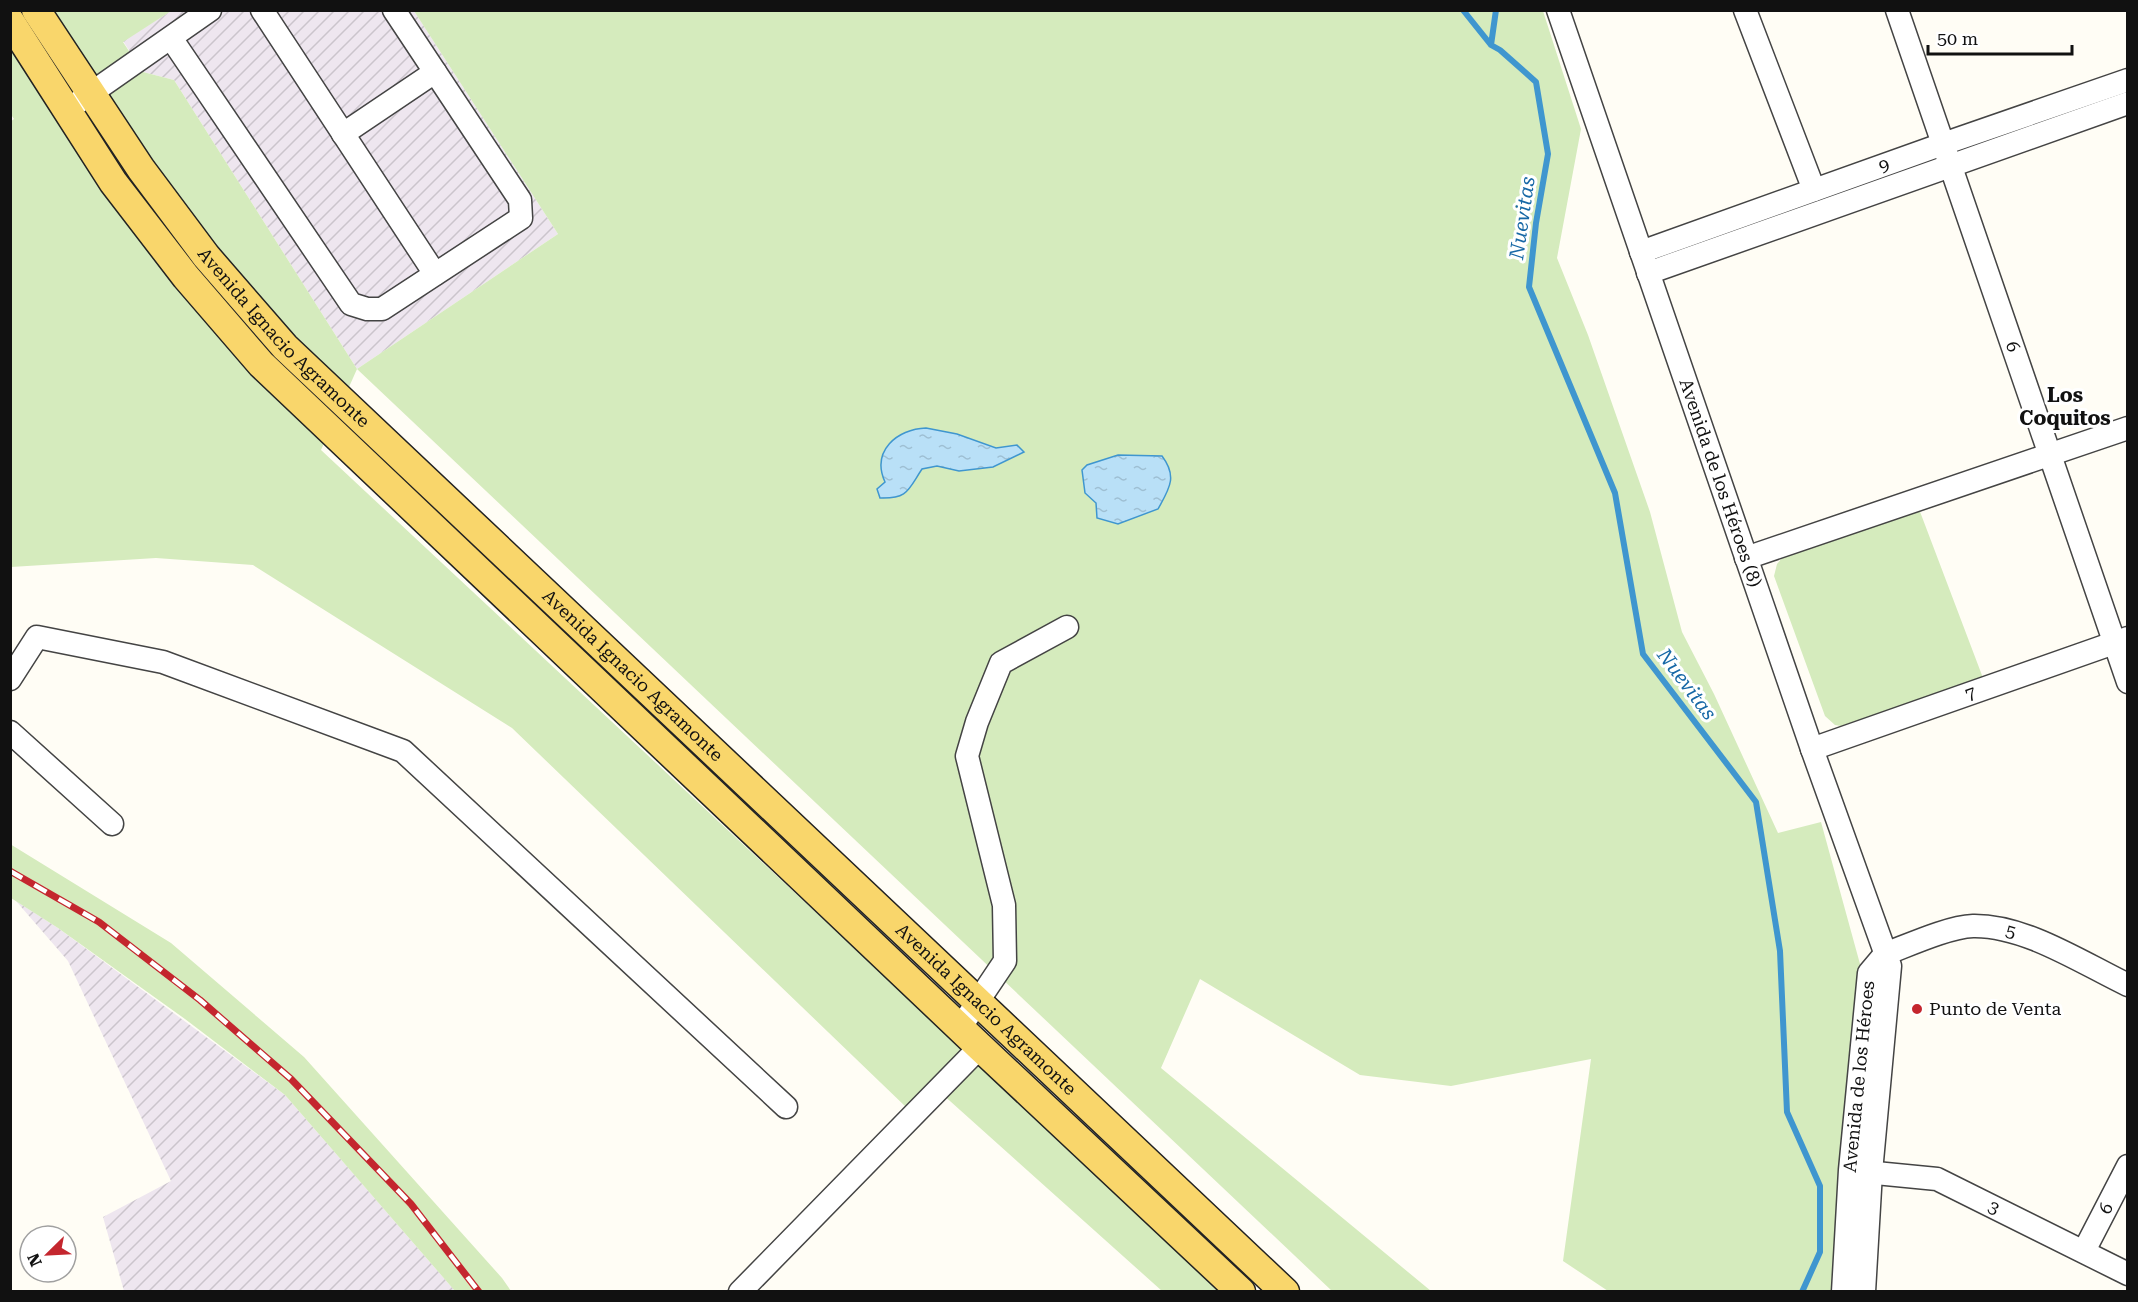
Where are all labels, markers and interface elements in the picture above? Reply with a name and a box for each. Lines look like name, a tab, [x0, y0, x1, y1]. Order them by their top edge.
scale bar	[1928, 18, 2072, 56]
text: 50 m	[1937, 28, 1978, 49]
street label: 9	[1875, 153, 1892, 176]
water label: Nuevitas	[1504, 175, 1540, 262]
street label: Avenida Ignacio Agramonte	[194, 244, 374, 432]
street label: 6	[2002, 338, 2025, 355]
street label: Avenida de los Héroes (8)	[1675, 376, 1766, 590]
district label: Los Coquitos	[2019, 383, 2111, 430]
street label: Avenida Ignacio Agramonte	[538, 585, 728, 765]
water label: Nuevitas	[1652, 643, 1722, 725]
street label: 7	[1962, 681, 1979, 704]
street label: Avenida Ignacio Agramonte	[892, 919, 1081, 1099]
street label: 5	[2003, 919, 2019, 942]
street label: Avenida de los Héroes	[1839, 980, 1878, 1173]
place label: Punto de Venta	[1929, 998, 2061, 1019]
marker: Punto de Venta	[1910, 1002, 1924, 1016]
street label: 3	[1985, 1195, 2003, 1219]
street label: 6	[2094, 1199, 2117, 1217]
north arrow	[18, 1224, 78, 1284]
text: N	[24, 1250, 46, 1269]

